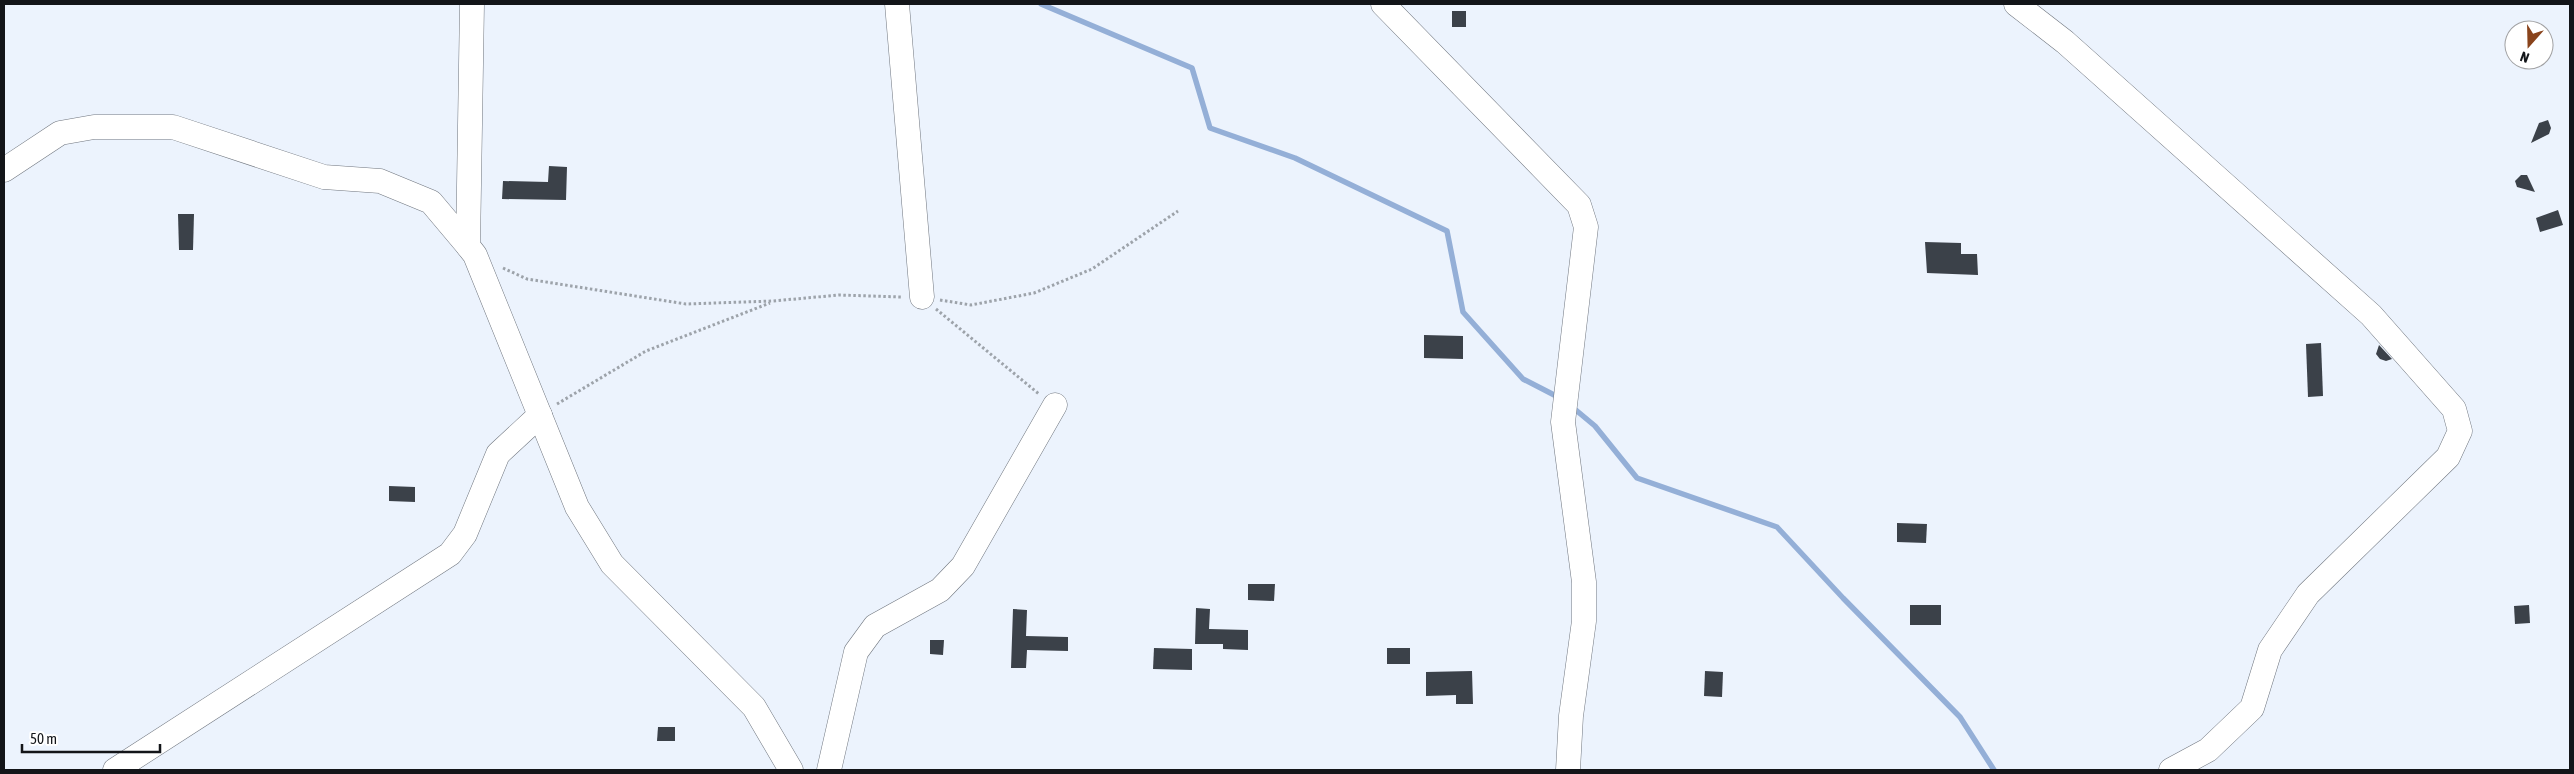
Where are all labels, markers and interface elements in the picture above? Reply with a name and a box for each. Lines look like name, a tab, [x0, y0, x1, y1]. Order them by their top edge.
north arrow	[2504, 20, 2554, 70]
text: N	[2518, 48, 2531, 66]
scale bar	[22, 722, 160, 754]
text: 50 m	[30, 730, 57, 747]

